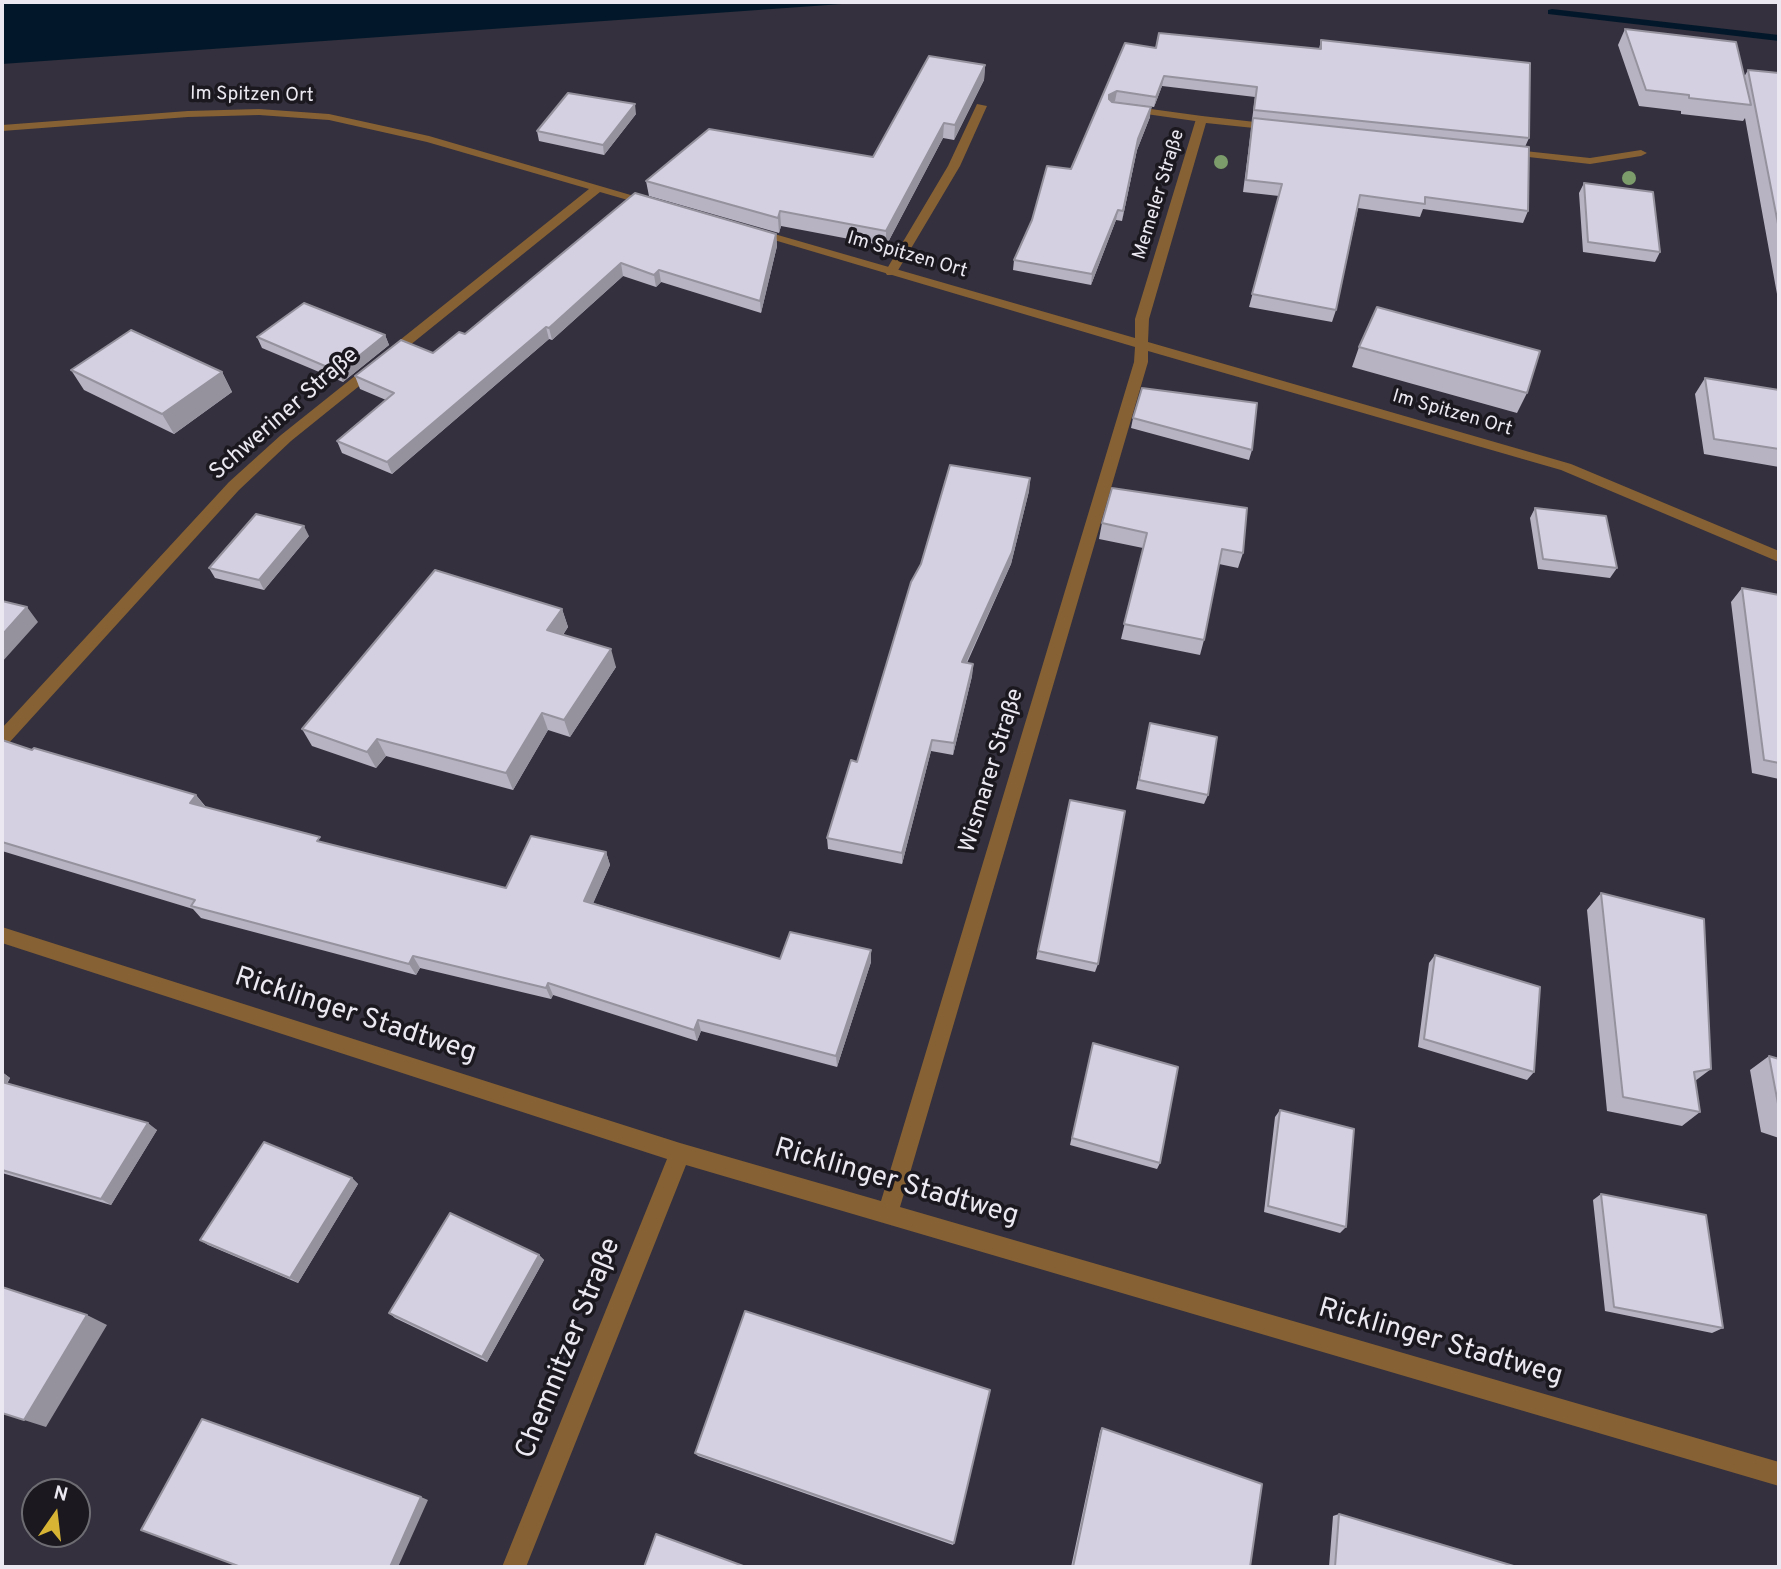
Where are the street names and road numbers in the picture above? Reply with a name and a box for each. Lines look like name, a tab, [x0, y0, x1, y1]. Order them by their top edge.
street label: Im Spitzen Ort	[190, 84, 314, 108]
street label: Memeler Straße	[1129, 127, 1191, 263]
street label: Im Spitzen Ort	[844, 228, 970, 284]
street label: Schweriner Straße	[205, 343, 365, 487]
street label: Im Spitzen Ort	[1389, 386, 1515, 442]
street label: Wismarer Straße	[955, 686, 1031, 856]
street label: Ricklinger Stadtweg	[230, 962, 480, 1072]
street label: Ricklinger Stadtweg	[770, 1133, 1022, 1235]
street label: Chemnitzer Straße	[510, 1234, 630, 1464]
street label: Ricklinger Stadtweg	[1314, 1293, 1566, 1395]

